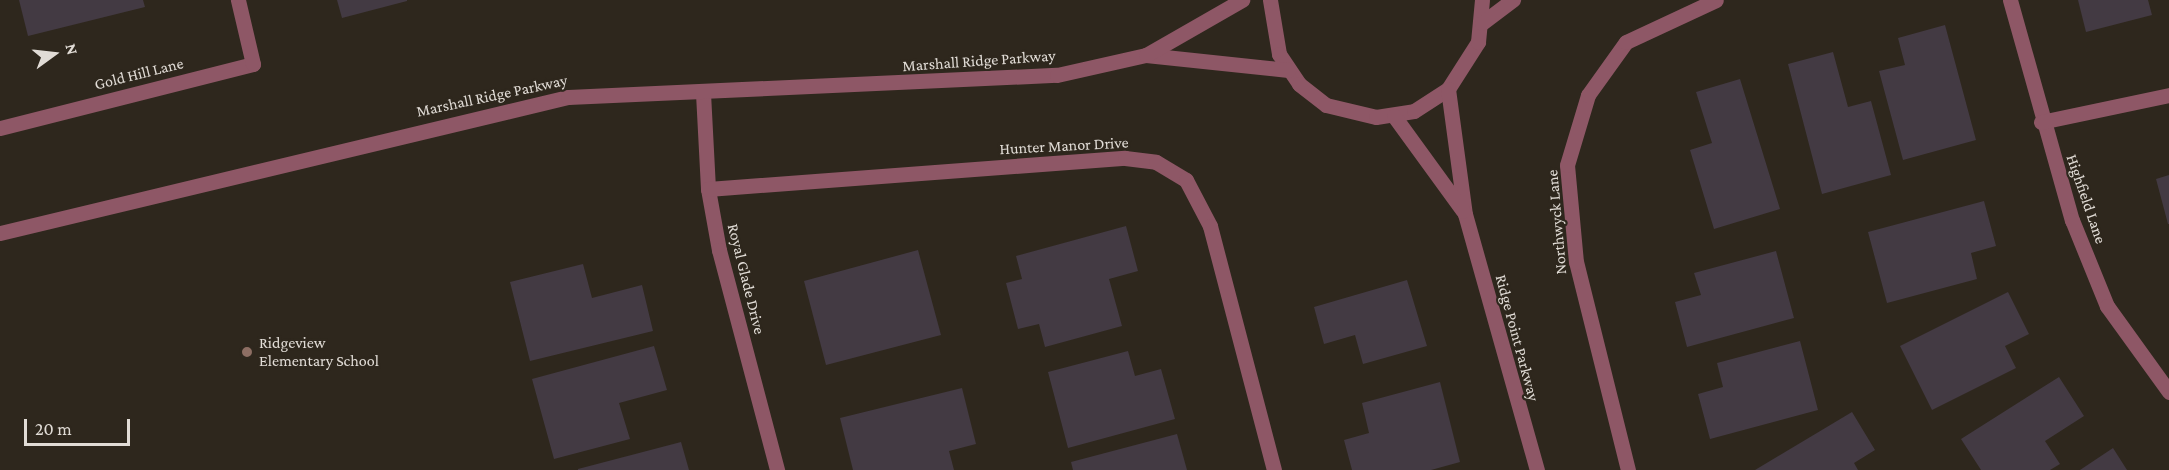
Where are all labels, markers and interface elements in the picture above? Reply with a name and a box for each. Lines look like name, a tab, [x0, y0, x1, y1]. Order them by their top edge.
north arrow	[24, 24, 84, 84]
text: N	[62, 42, 81, 57]
street label: Marshall Ridge Parkway	[902, 46, 1056, 76]
street label: Gold Hill Lane	[93, 54, 185, 94]
street label: Marshall Ridge Parkway	[415, 71, 569, 121]
street label: Hunter Manor Drive	[999, 133, 1129, 159]
street label: Highfield Lane	[2062, 152, 2110, 246]
street label: Northwyck Lane	[1543, 169, 1571, 275]
street label: Royal Glade Drive	[723, 222, 769, 336]
street label: Ridge Point Parkway	[1491, 273, 1543, 403]
place label: Ridgeview Elementary School	[259, 333, 379, 371]
marker: Ridgeview Elementary School	[240, 345, 254, 359]
scale bar	[27, 407, 134, 445]
text: 20 m	[35, 419, 72, 439]

